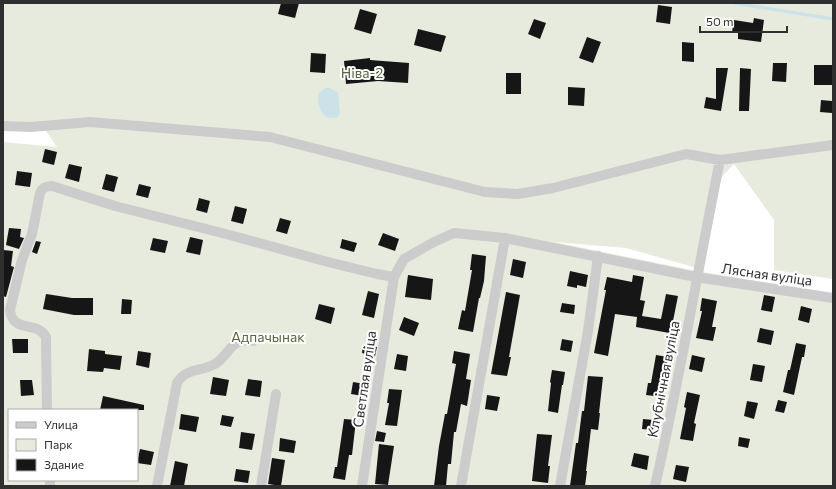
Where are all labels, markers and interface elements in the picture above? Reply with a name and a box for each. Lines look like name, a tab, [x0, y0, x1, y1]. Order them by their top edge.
scale bar	[700, 8, 787, 34]
text: 50 m	[706, 14, 734, 28]
park label: Ніва-2	[341, 64, 383, 81]
street label: Лясная вуліца	[721, 259, 813, 289]
street label: Клубнічная вуліца	[643, 319, 683, 439]
park label: Адпачынак	[231, 328, 305, 345]
street label: Светлая вуліца	[349, 330, 379, 428]
legend	[8, 409, 138, 481]
text: Улица	[44, 417, 78, 431]
text: Парк	[44, 437, 73, 451]
text: Здание	[44, 457, 84, 471]

